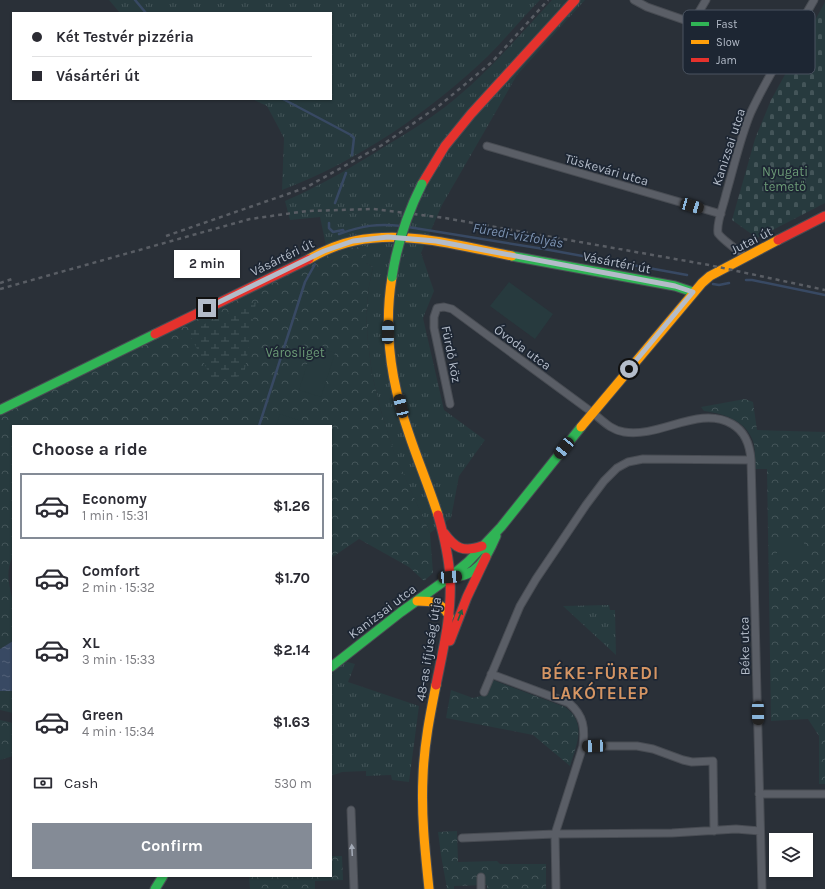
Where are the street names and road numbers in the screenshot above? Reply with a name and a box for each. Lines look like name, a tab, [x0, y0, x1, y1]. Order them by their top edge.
street label: Kanizsai utca	[709, 107, 748, 188]
street label: Tüskevári utca	[563, 150, 650, 189]
street label: Jutai út	[728, 224, 775, 257]
street label: Vásártéri út	[248, 236, 316, 279]
street label: Vásártéri út	[582, 249, 652, 276]
street label: Óvoda utca	[491, 321, 555, 373]
street label: Fürdő köz	[439, 324, 464, 384]
street label: Kanizsai utca	[346, 581, 419, 642]
street label: 48-as ifjúság útja	[413, 596, 444, 702]
street label: Béke utca	[736, 617, 753, 675]

